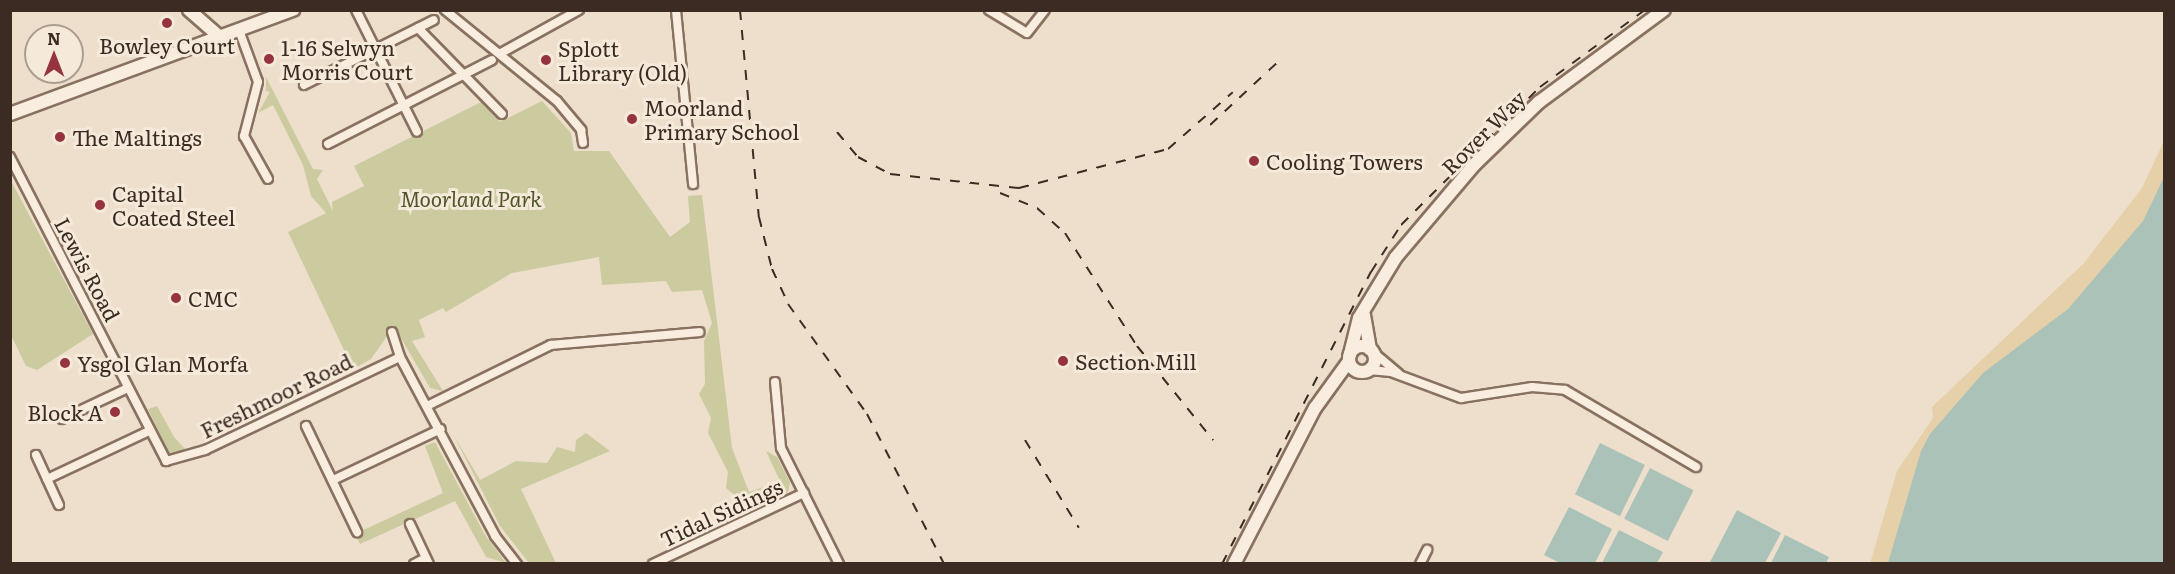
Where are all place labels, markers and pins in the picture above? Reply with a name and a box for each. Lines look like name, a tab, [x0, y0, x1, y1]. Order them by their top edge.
marker: Bowley Court	[160, 16, 174, 30]
place label: Bowley Court	[99, 32, 235, 58]
place label: 1-16 Selwyn Morris Court	[281, 34, 413, 84]
place label: Splott Library (Old)	[558, 35, 687, 85]
marker: 1-16 Selwyn Morris Court	[262, 52, 276, 66]
marker: Splott Library (Old)	[539, 53, 553, 67]
place label: Moorland Primary School	[644, 94, 799, 144]
marker: Moorland Primary School	[625, 112, 639, 126]
place label: The Maltings	[72, 124, 202, 150]
marker: The Maltings	[53, 130, 67, 144]
place label: Cooling Towers	[1266, 148, 1423, 174]
marker: Cooling Towers	[1247, 154, 1261, 168]
place label: Capital Coated Steel	[112, 180, 235, 230]
marker: Capital Coated Steel	[93, 198, 107, 212]
place label: CMC	[188, 285, 238, 311]
marker: CMC	[169, 291, 183, 305]
place label: Section Mill	[1075, 348, 1197, 374]
place label: Ysgol Glan Morfa	[77, 350, 248, 376]
marker: Section Mill	[1056, 354, 1070, 368]
marker: Ysgol Glan Morfa	[58, 356, 72, 370]
place label: Block A	[27, 399, 103, 425]
marker: Block A	[108, 405, 122, 419]

